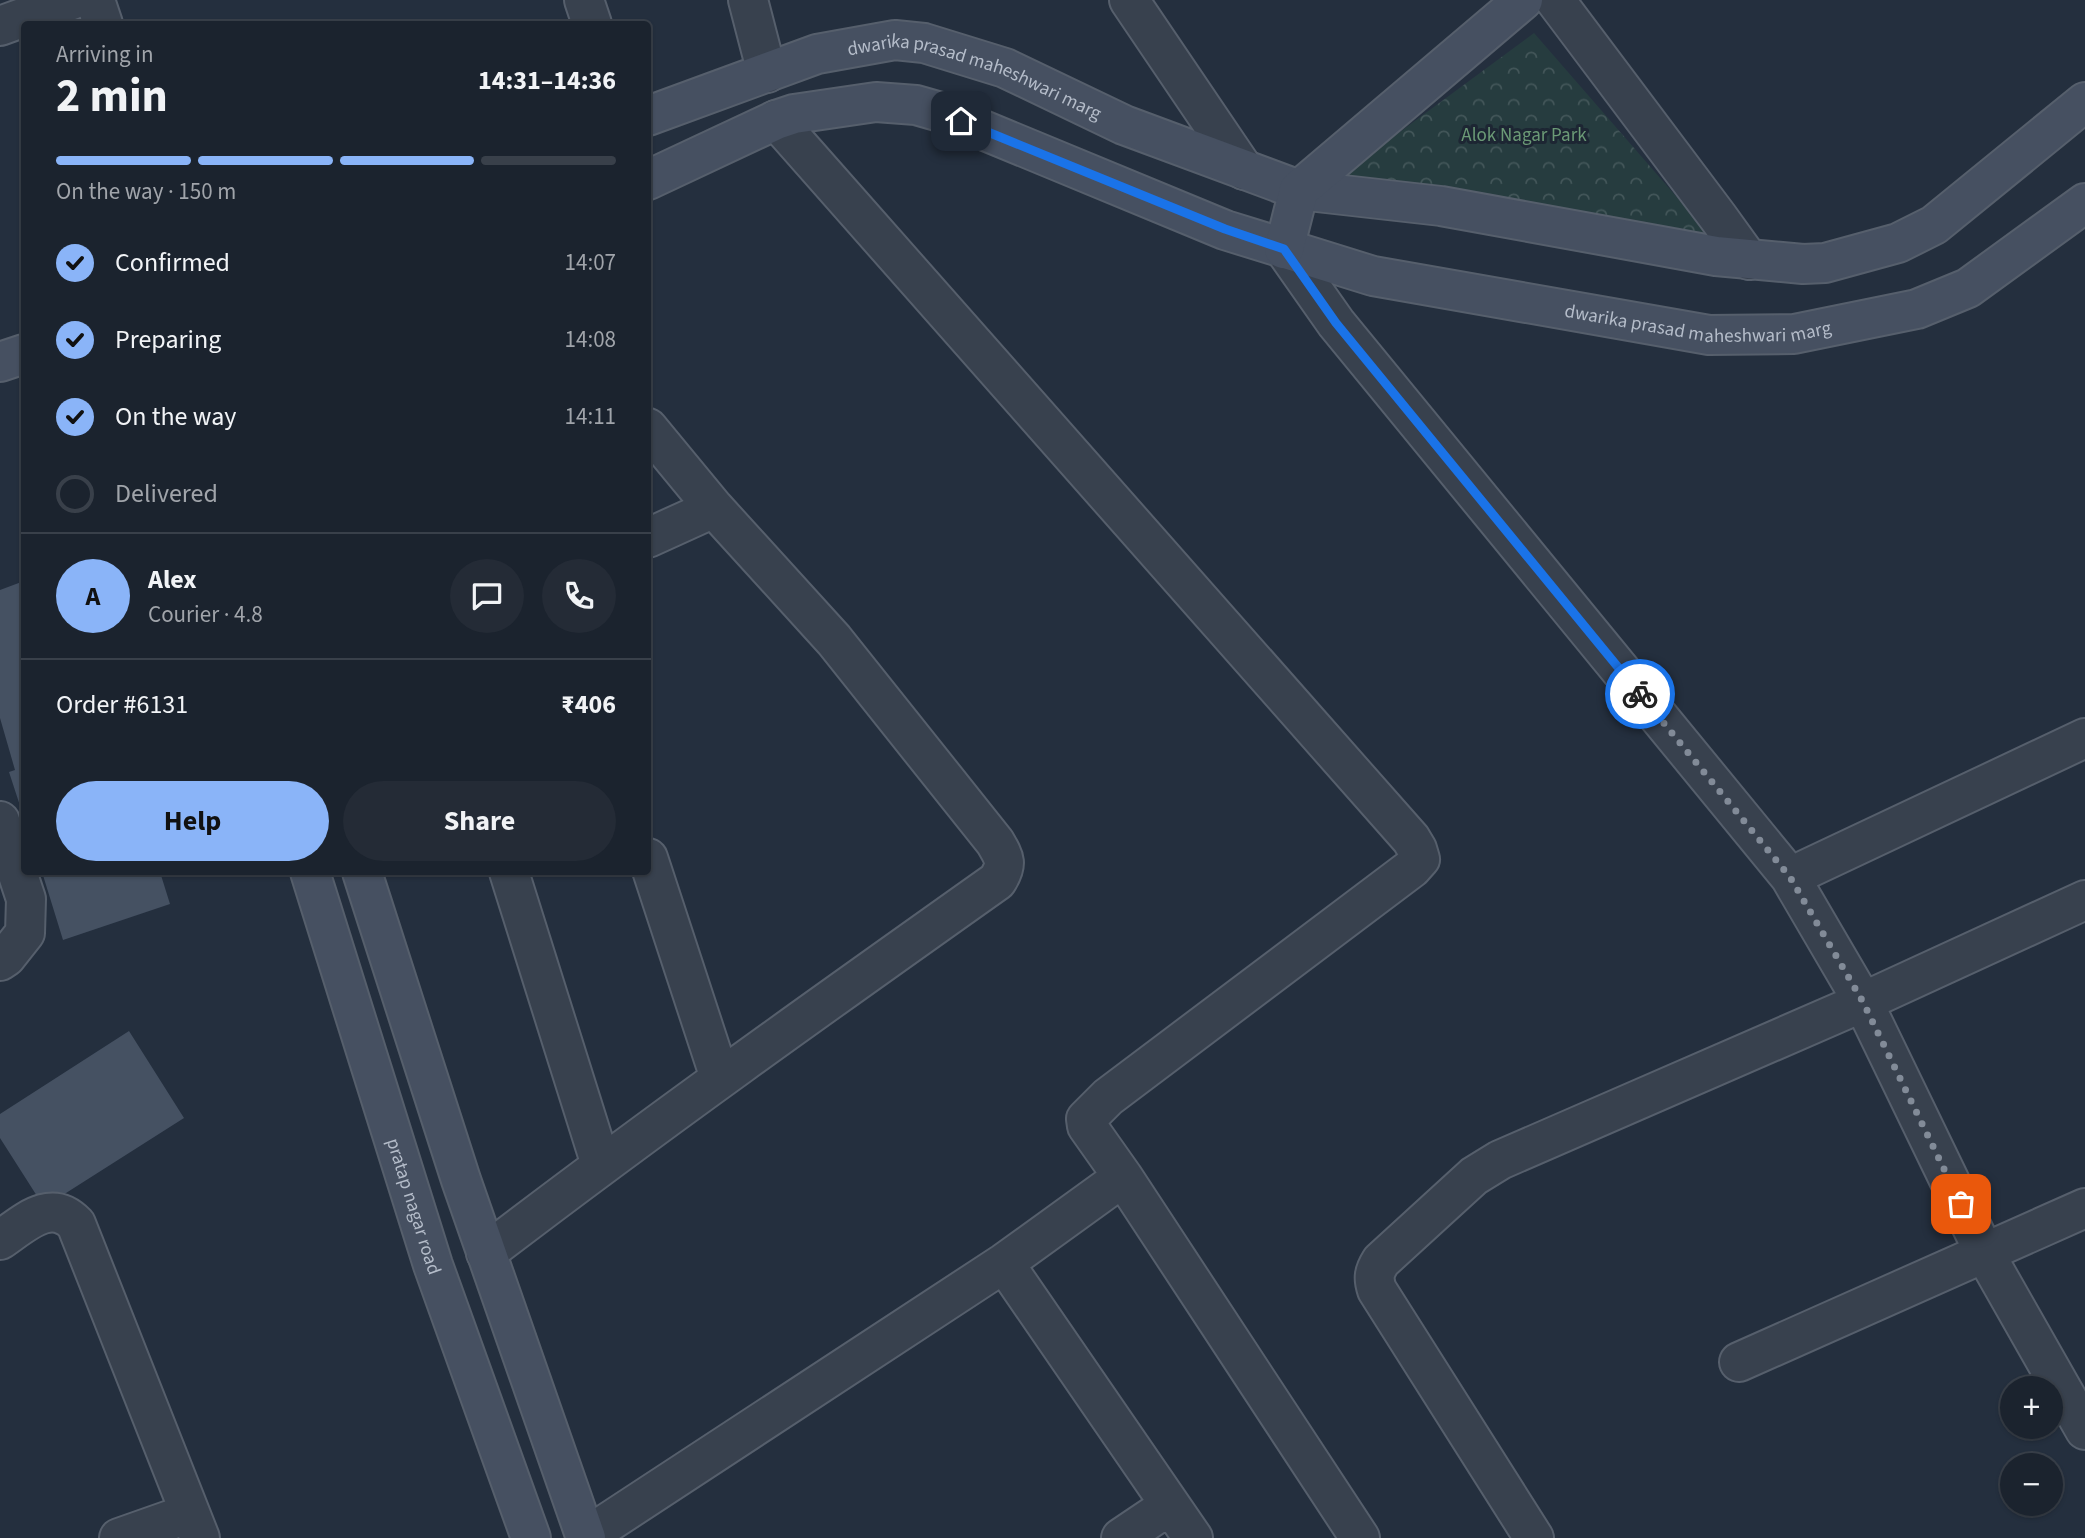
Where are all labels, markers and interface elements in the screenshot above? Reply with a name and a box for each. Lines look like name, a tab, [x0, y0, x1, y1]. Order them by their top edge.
street label: dwarika prasad maheshwari marg	[845, 28, 1106, 128]
text: Arriving in	[56, 38, 154, 71]
text: 14:31–14:36	[478, 62, 616, 99]
text: 2 min	[56, 64, 168, 129]
pin	[931, 91, 991, 151]
icon: home	[942, 102, 980, 140]
park label: Alok Nagar Park	[1461, 122, 1587, 149]
text: On the way · 150 m	[56, 175, 236, 208]
icon: check	[56, 244, 94, 282]
text: Confirmed	[115, 244, 230, 281]
text: 14:07	[565, 246, 616, 279]
street label: dwarika prasad maheshwari marg	[1562, 298, 1834, 350]
icon: check	[56, 321, 94, 359]
text: Preparing	[115, 321, 221, 358]
text: 14:08	[565, 323, 616, 356]
icon: check	[56, 398, 94, 436]
text: On the way	[115, 398, 236, 435]
text: 14:11	[565, 400, 616, 433]
text: Delivered	[115, 475, 218, 512]
button: chat	[450, 559, 524, 633]
button: phone	[542, 559, 616, 633]
text: Alex	[148, 561, 197, 598]
text: A	[86, 578, 100, 615]
text: Courier · 4.8	[148, 598, 263, 631]
courier	[1605, 659, 1675, 729]
icon: bike	[1621, 675, 1659, 713]
text: Order #6131	[56, 686, 188, 723]
text: ₹406	[561, 686, 616, 723]
button: Help	[56, 781, 329, 861]
button: Share	[343, 781, 616, 861]
street label: pratap nagar road	[379, 1135, 447, 1279]
pin	[1931, 1174, 1991, 1234]
icon: bag	[1942, 1185, 1980, 1223]
map controls	[2000, 1376, 2063, 1516]
button: +	[2000, 1376, 2063, 1439]
button: −	[2000, 1453, 2063, 1516]

